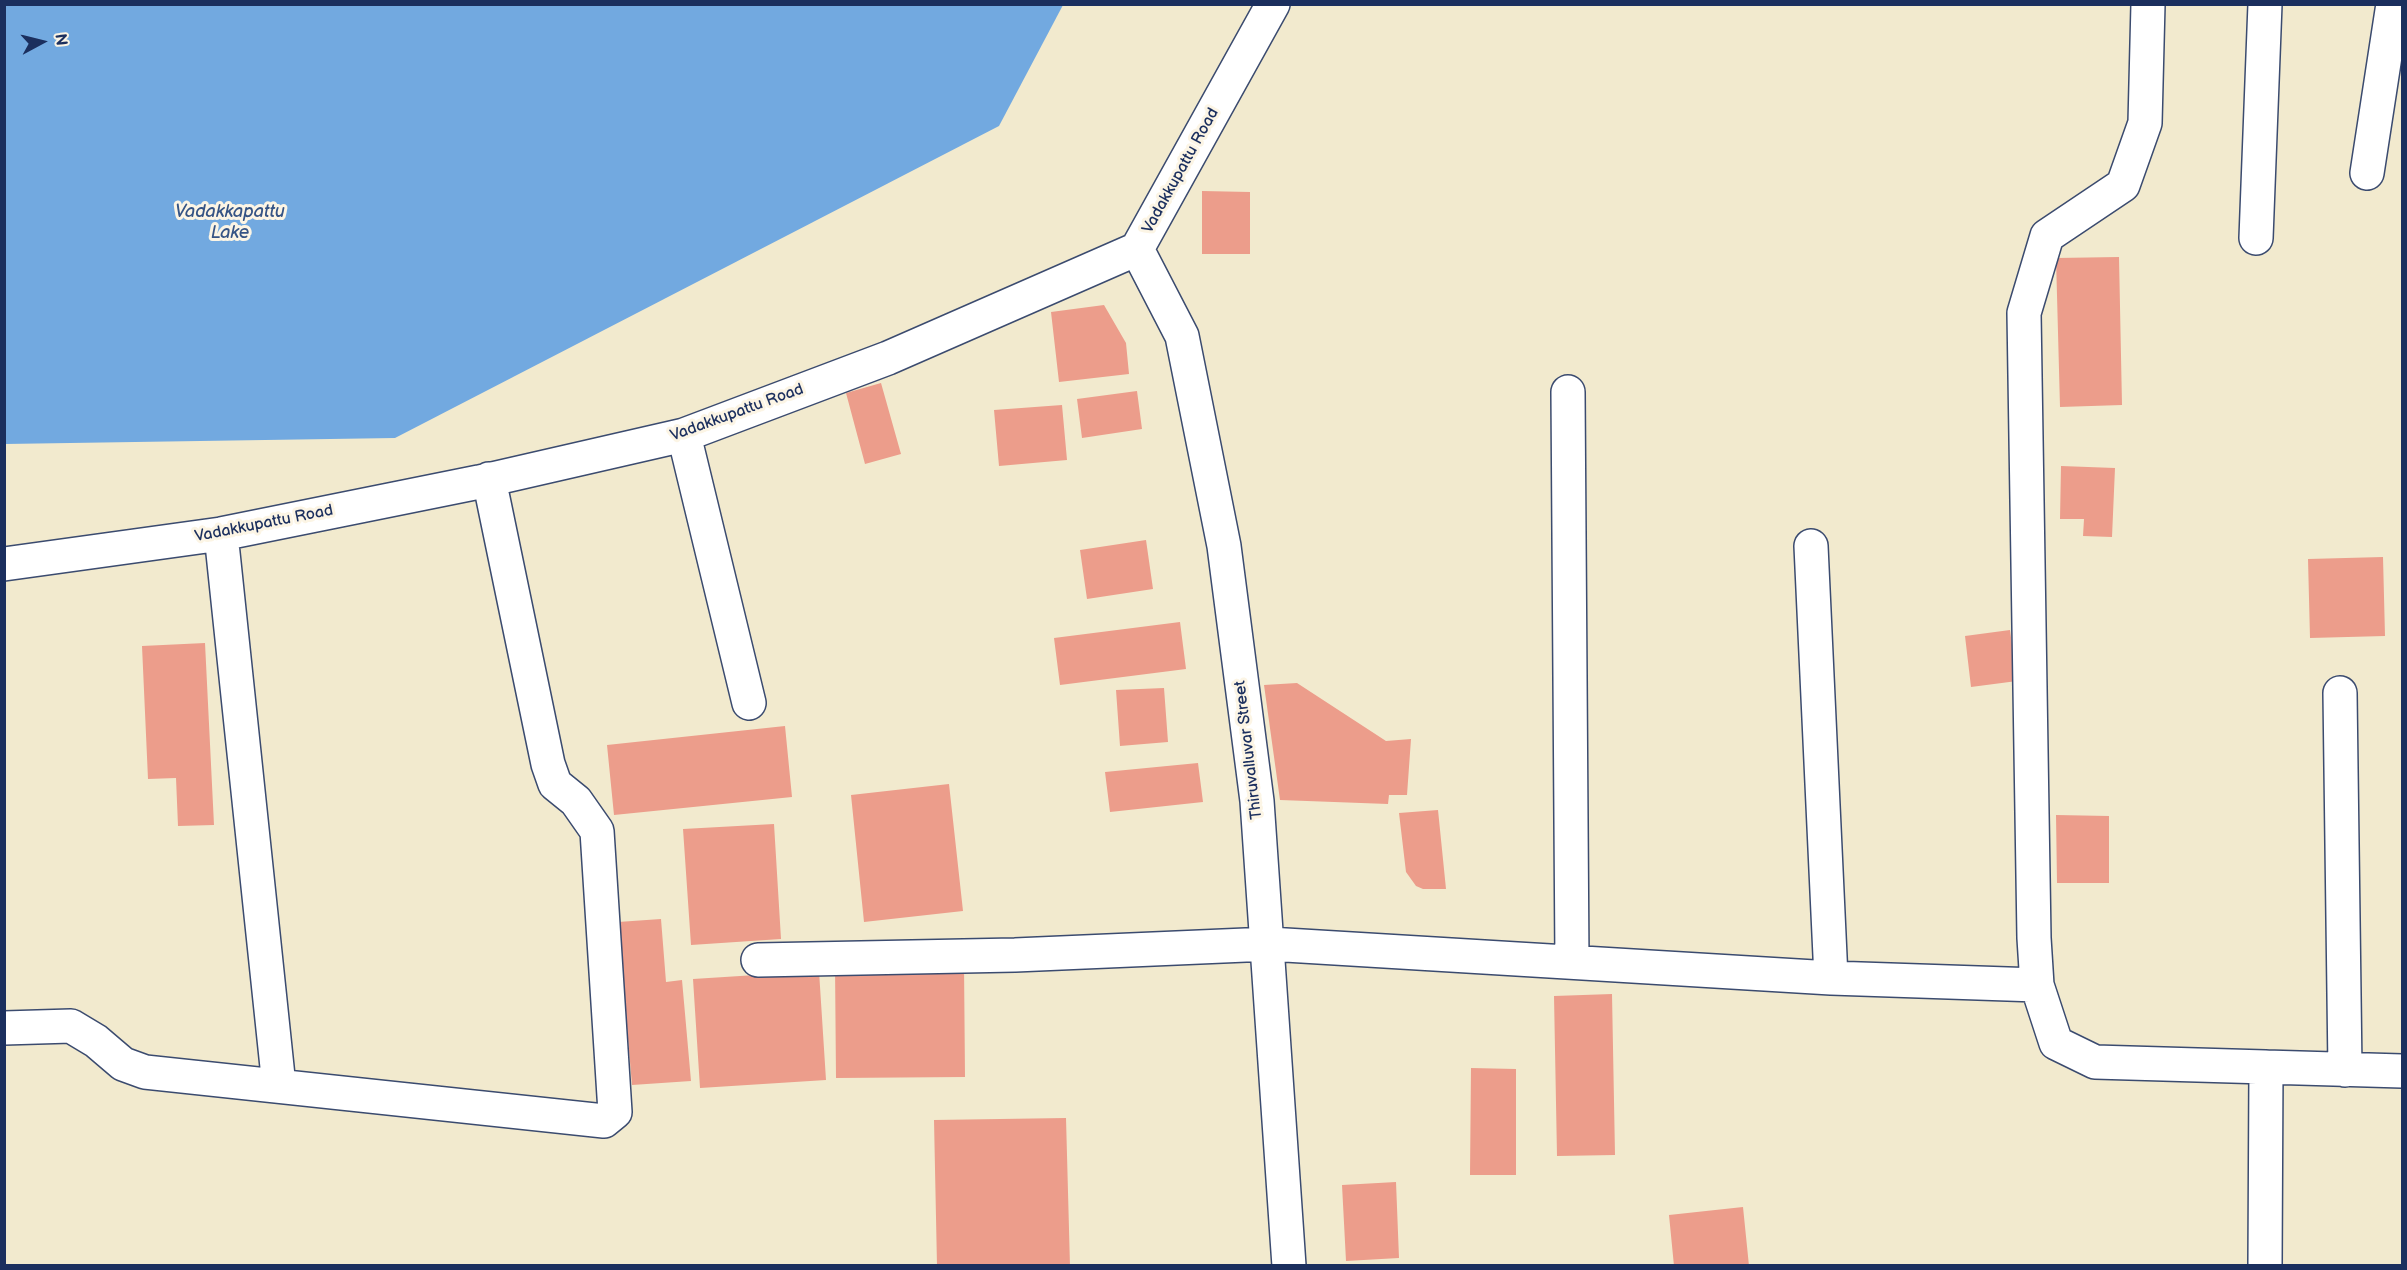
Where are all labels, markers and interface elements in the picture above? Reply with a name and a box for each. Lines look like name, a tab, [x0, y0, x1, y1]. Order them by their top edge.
north arrow	[12, 12, 72, 72]
text: N	[50, 33, 71, 47]
street label: Vadakkupattu Road	[1139, 105, 1223, 237]
water label: Vadakkapattu Lake	[175, 201, 285, 244]
street label: Vadakkupattu Road	[668, 380, 806, 446]
street label: Vadakkupattu Road	[193, 501, 335, 547]
street label: Thiruvalluvar Street	[1231, 680, 1267, 820]

